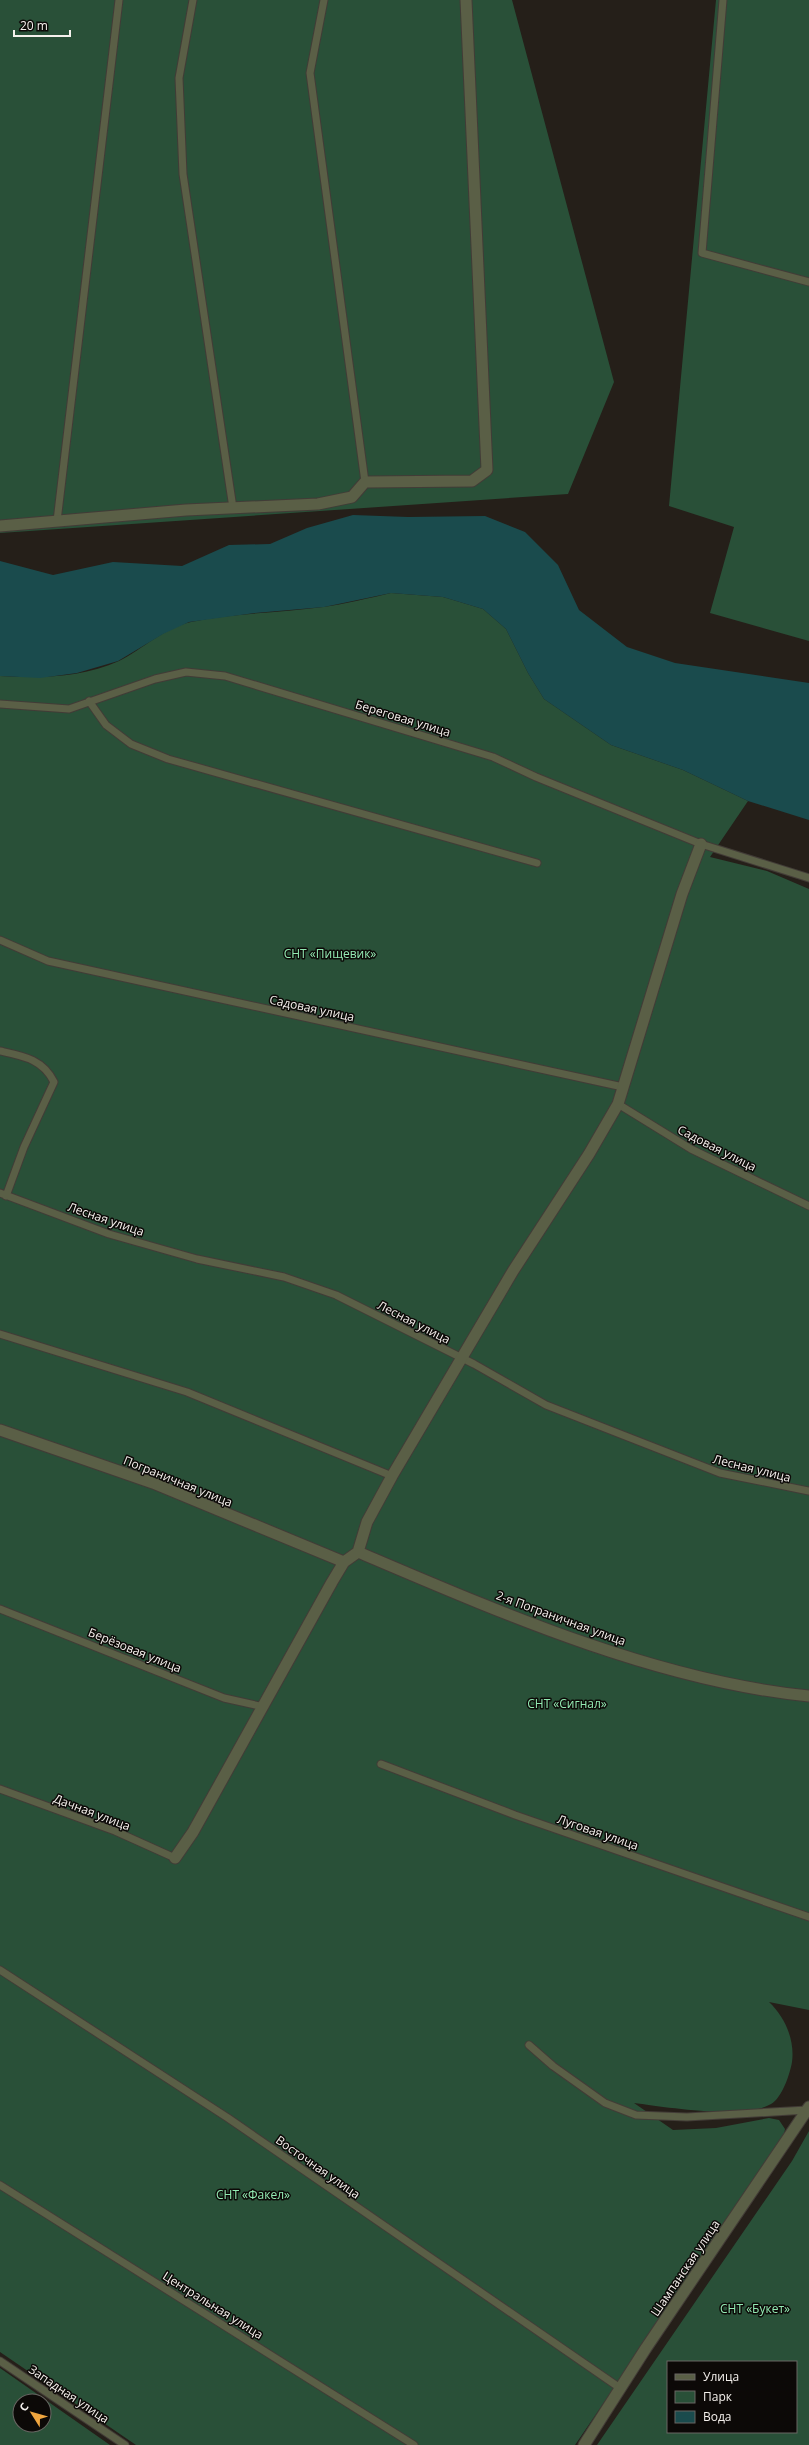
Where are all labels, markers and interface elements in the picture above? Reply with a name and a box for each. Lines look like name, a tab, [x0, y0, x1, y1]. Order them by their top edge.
scale bar	[14, 12, 70, 38]
text: 20 m	[20, 17, 48, 34]
street label: Береговая улица	[353, 695, 453, 741]
park label: СНТ «Пищевик»	[284, 945, 376, 962]
street label: Садовая улица	[268, 991, 356, 1025]
street label: Садовая улица	[675, 1121, 759, 1175]
street label: Лесная улица	[66, 1198, 146, 1240]
street label: Лесная улица	[375, 1296, 453, 1348]
street label: Лесная улица	[711, 1450, 793, 1486]
street label: Пограничная улица	[121, 1451, 235, 1511]
street label: 2-я Пограничная улица	[494, 1587, 628, 1649]
street label: Берёзовая улица	[86, 1624, 184, 1676]
park label: СНТ «Сигнал»	[527, 1695, 607, 1712]
street label: Дачная улица	[51, 1790, 133, 1834]
street label: Луговая улица	[555, 1810, 641, 1854]
street label: Восточная улица	[272, 2131, 364, 2203]
park label: СНТ «Факел»	[216, 2186, 290, 2203]
street label: Шампанская улица	[646, 2217, 724, 2319]
street label: Центральная улица	[160, 2267, 266, 2343]
park label: СНТ «Букет»	[720, 2300, 790, 2317]
street label: Западная улица	[26, 2361, 112, 2427]
legend	[667, 2361, 797, 2433]
text: Улица	[703, 2368, 739, 2385]
text: Парк	[703, 2388, 733, 2405]
north arrow	[12, 2393, 52, 2433]
text: С	[16, 2399, 32, 2414]
text: Вода	[703, 2408, 732, 2425]

